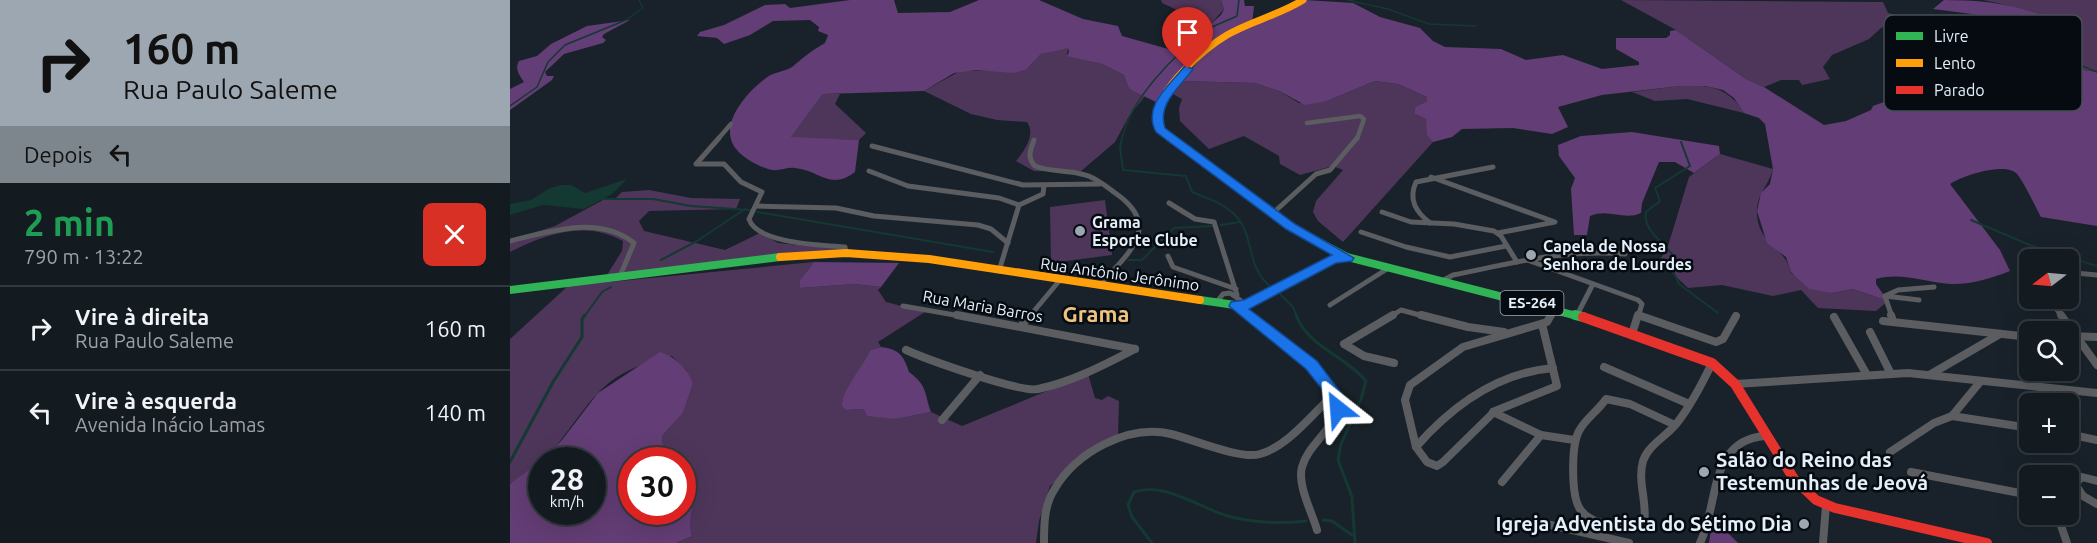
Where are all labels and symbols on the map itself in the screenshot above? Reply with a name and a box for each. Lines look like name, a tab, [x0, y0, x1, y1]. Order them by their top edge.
pin	[1162, 7, 1213, 69]
legend	[1884, 15, 2082, 111]
text: Livre	[1934, 27, 1969, 45]
text: Lento	[1934, 54, 1976, 72]
text: Parado	[1934, 81, 1985, 99]
place label: Grama Esporte Clube	[1092, 213, 1198, 249]
marker: Grama Esporte Clube	[1073, 224, 1087, 238]
place label: Capela de Nossa Senhora de Lourdes	[1543, 237, 1692, 273]
marker: Capela de Nossa Senhora de Lourdes	[1524, 248, 1538, 262]
north arrow	[2019, 249, 2079, 309]
street label: Rua Antônio Jerônimo	[1039, 254, 1201, 294]
street label: Rua Maria Barros	[921, 287, 1045, 325]
road number: ES-264	[1500, 291, 1564, 315]
district label: Grama	[1063, 301, 1129, 326]
position arrow	[1306, 377, 1370, 441]
speed limit sign: 30	[618, 447, 696, 525]
place label: Salão do Reino das Testemunhas de Jeová	[1716, 448, 1928, 494]
marker: Salão do Reino das Testemunhas de Jeová	[1697, 465, 1711, 479]
place label: Igreja Adventista do Sétimo Dia	[1496, 512, 1792, 535]
marker: Igreja Adventista do Sétimo Dia	[1797, 517, 1811, 531]

